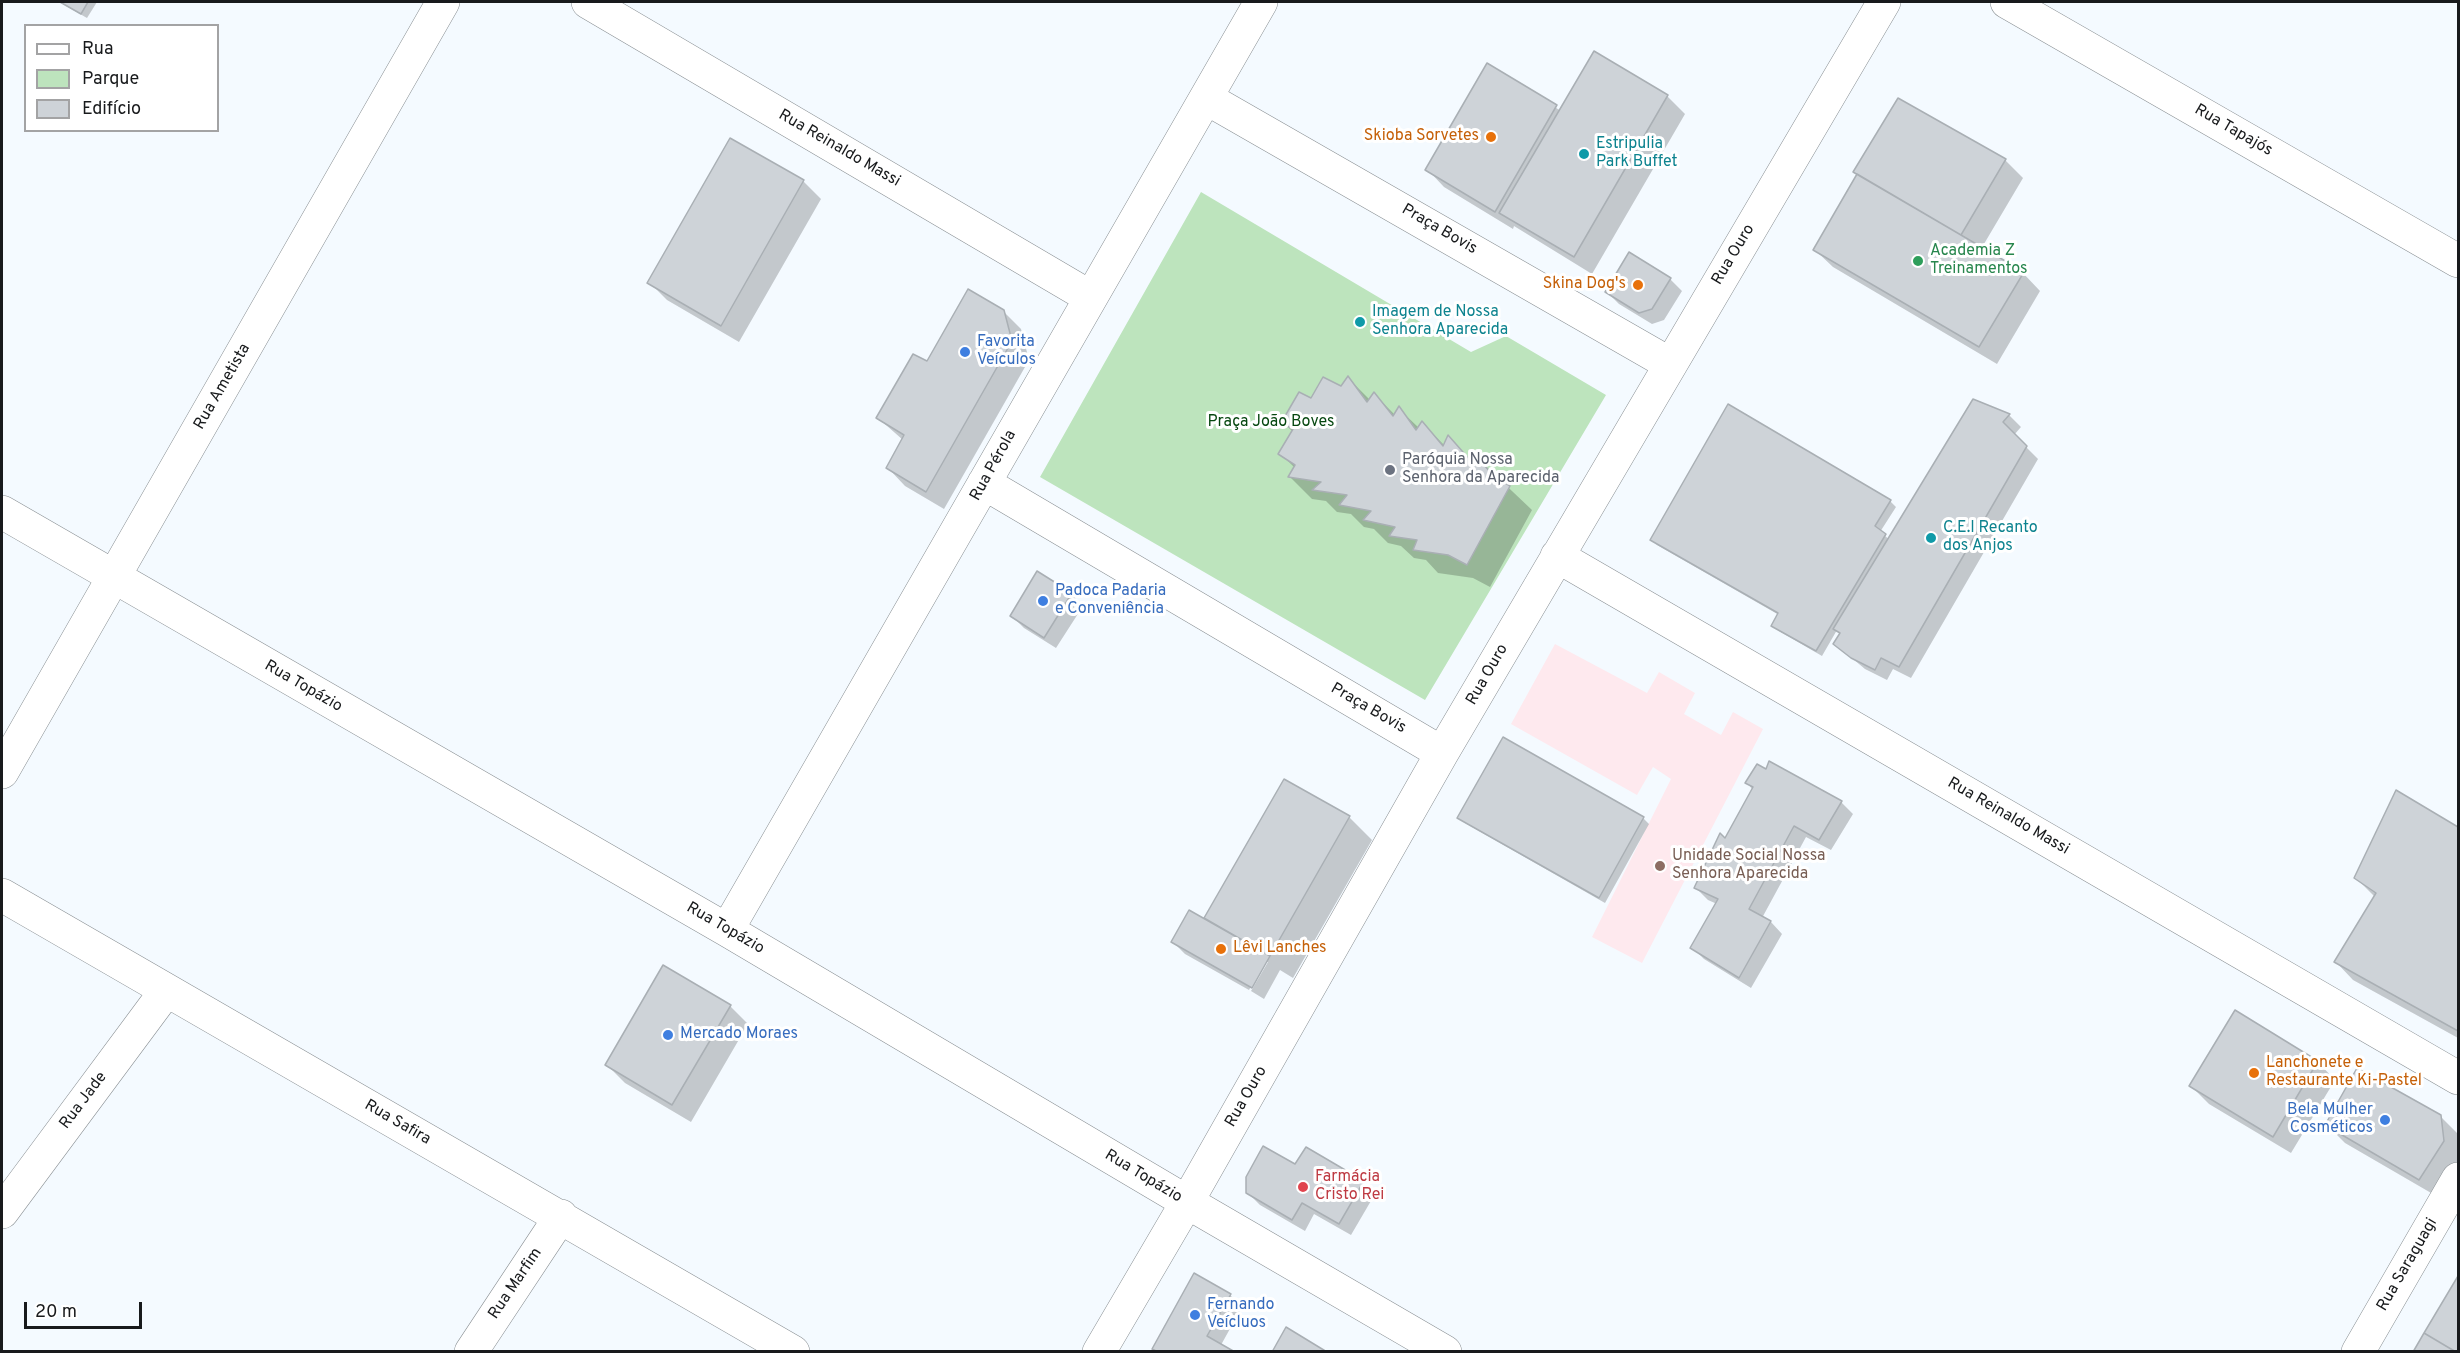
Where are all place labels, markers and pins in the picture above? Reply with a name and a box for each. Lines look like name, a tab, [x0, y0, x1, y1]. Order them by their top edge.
place label: Skioba Sorvetes	[1364, 127, 1479, 147]
marker: Skioba Sorvetes	[1484, 130, 1498, 144]
place label: Estripulia Park Buffet	[1596, 135, 1678, 173]
marker: Estripulia Park Buffet	[1577, 147, 1591, 161]
place label: Academia Z Treinamentos	[1930, 242, 2028, 280]
marker: Academia Z Treinamentos	[1911, 254, 1925, 268]
place label: Skina Dog's	[1543, 275, 1626, 295]
marker: Skina Dog's	[1631, 278, 1645, 292]
place label: Imagem de Nossa Senhora Aparecida	[1372, 303, 1508, 341]
marker: Imagem de Nossa Senhora Aparecida	[1353, 315, 1367, 329]
place label: Favorita Veículos	[977, 333, 1036, 371]
marker: Favorita Veículos	[958, 345, 972, 359]
place label: Paróquia Nossa Senhora da Aparecida	[1402, 451, 1559, 489]
marker: Paróquia Nossa Senhora da Aparecida	[1383, 463, 1397, 477]
place label: C.E.I Recanto dos Anjos	[1943, 519, 2038, 557]
marker: C.E.I Recanto dos Anjos	[1924, 531, 1938, 545]
place label: Padoca Padaria e Conveniência	[1055, 582, 1166, 620]
marker: Padoca Padaria e Conveniência	[1036, 594, 1050, 608]
place label: Unidade Social Nossa Senhora Aparecida	[1672, 847, 1825, 885]
marker: Unidade Social Nossa Senhora Aparecida	[1653, 859, 1667, 873]
place label: Lêvi Lanches	[1233, 939, 1327, 959]
marker: Lêvi Lanches	[1214, 942, 1228, 956]
place label: Mercado Moraes	[680, 1025, 798, 1045]
marker: Mercado Moraes	[661, 1028, 675, 1042]
place label: Lanchonete e Restaurante Ki-Pastel	[2266, 1054, 2422, 1092]
marker: Lanchonete e Restaurante Ki-Pastel	[2247, 1066, 2261, 1080]
place label: Bela Mulher Cosméticos	[2287, 1101, 2373, 1139]
marker: Bela Mulher Cosméticos	[2378, 1113, 2392, 1127]
place label: Farmácia Cristo Rei	[1315, 1168, 1384, 1206]
marker: Farmácia Cristo Rei	[1296, 1180, 1310, 1194]
place label: Fernando Veícluos	[1207, 1296, 1275, 1334]
marker: Fernando Veícluos	[1188, 1308, 1202, 1322]

